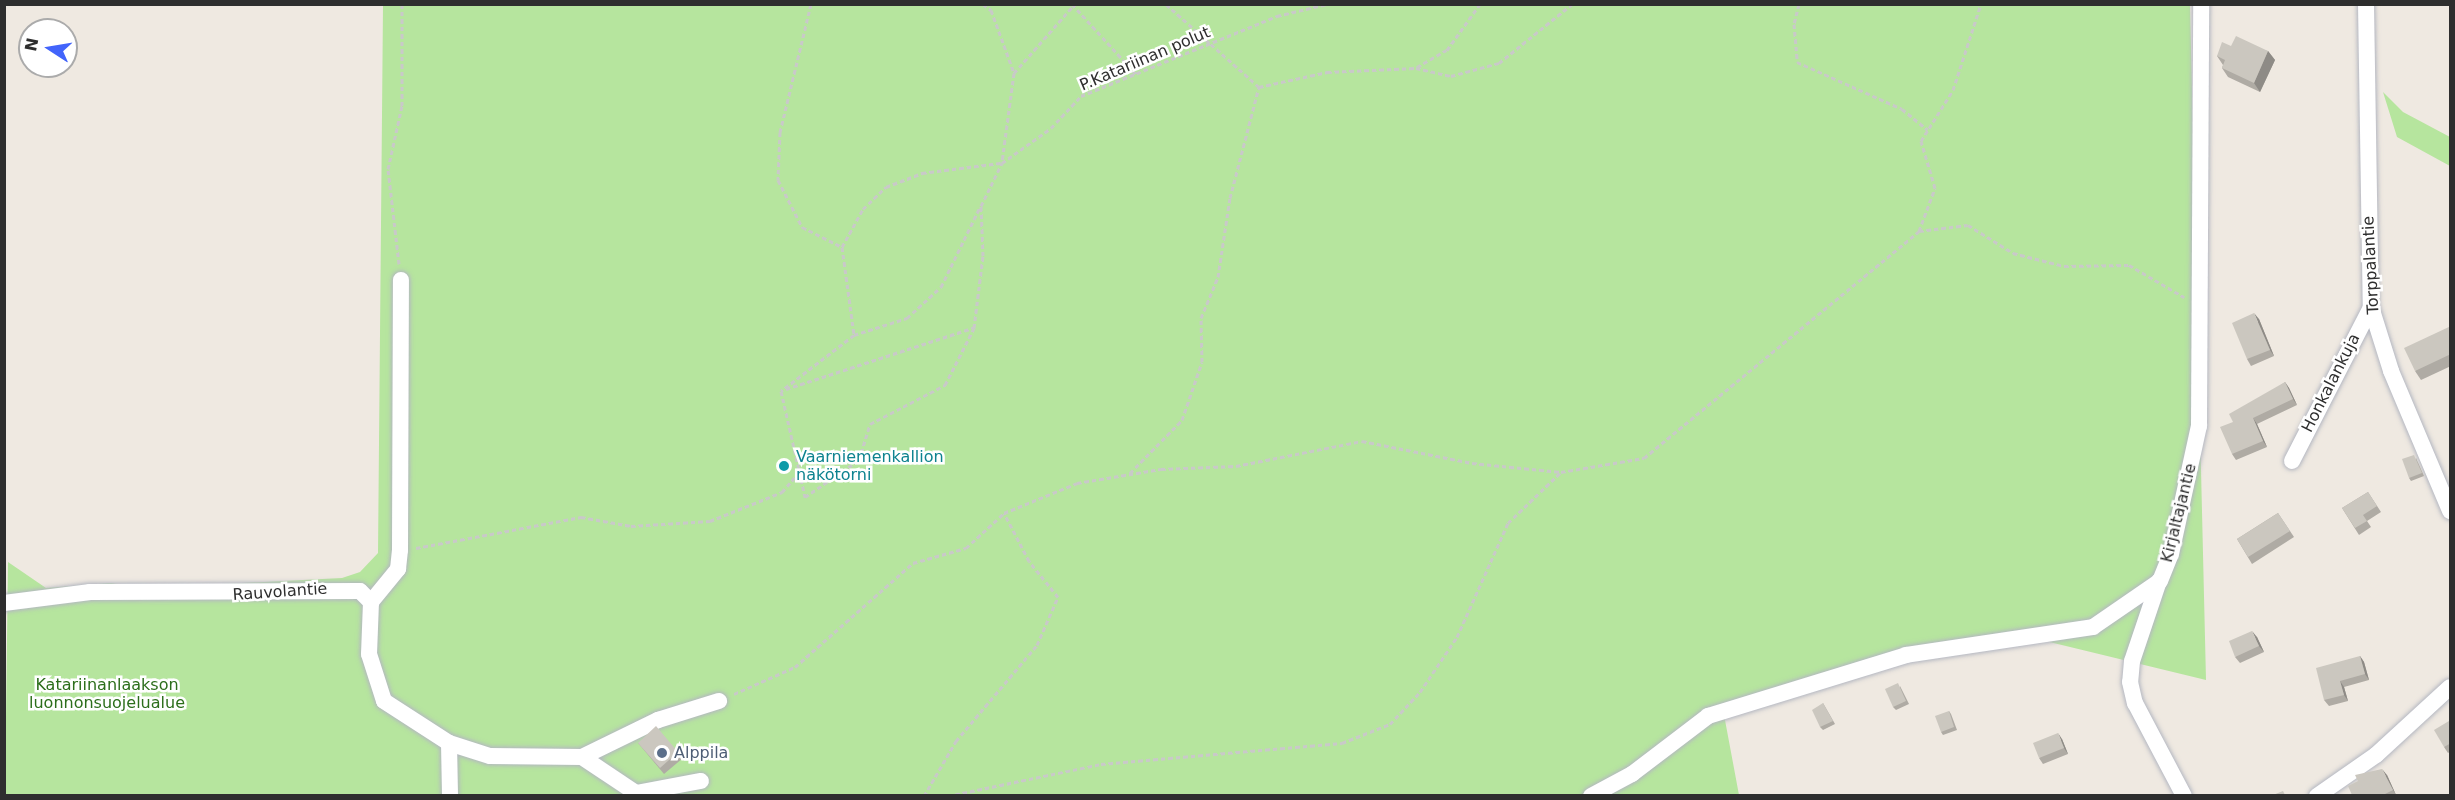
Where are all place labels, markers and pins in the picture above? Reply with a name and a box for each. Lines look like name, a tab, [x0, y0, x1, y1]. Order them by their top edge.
place label: Vaarniemenkallion näkötorni	[796, 447, 944, 485]
marker: Vaarniemenkallion näkötorni	[777, 459, 791, 473]
place label: Alppila	[674, 743, 728, 763]
marker: Alppila	[655, 746, 669, 760]

